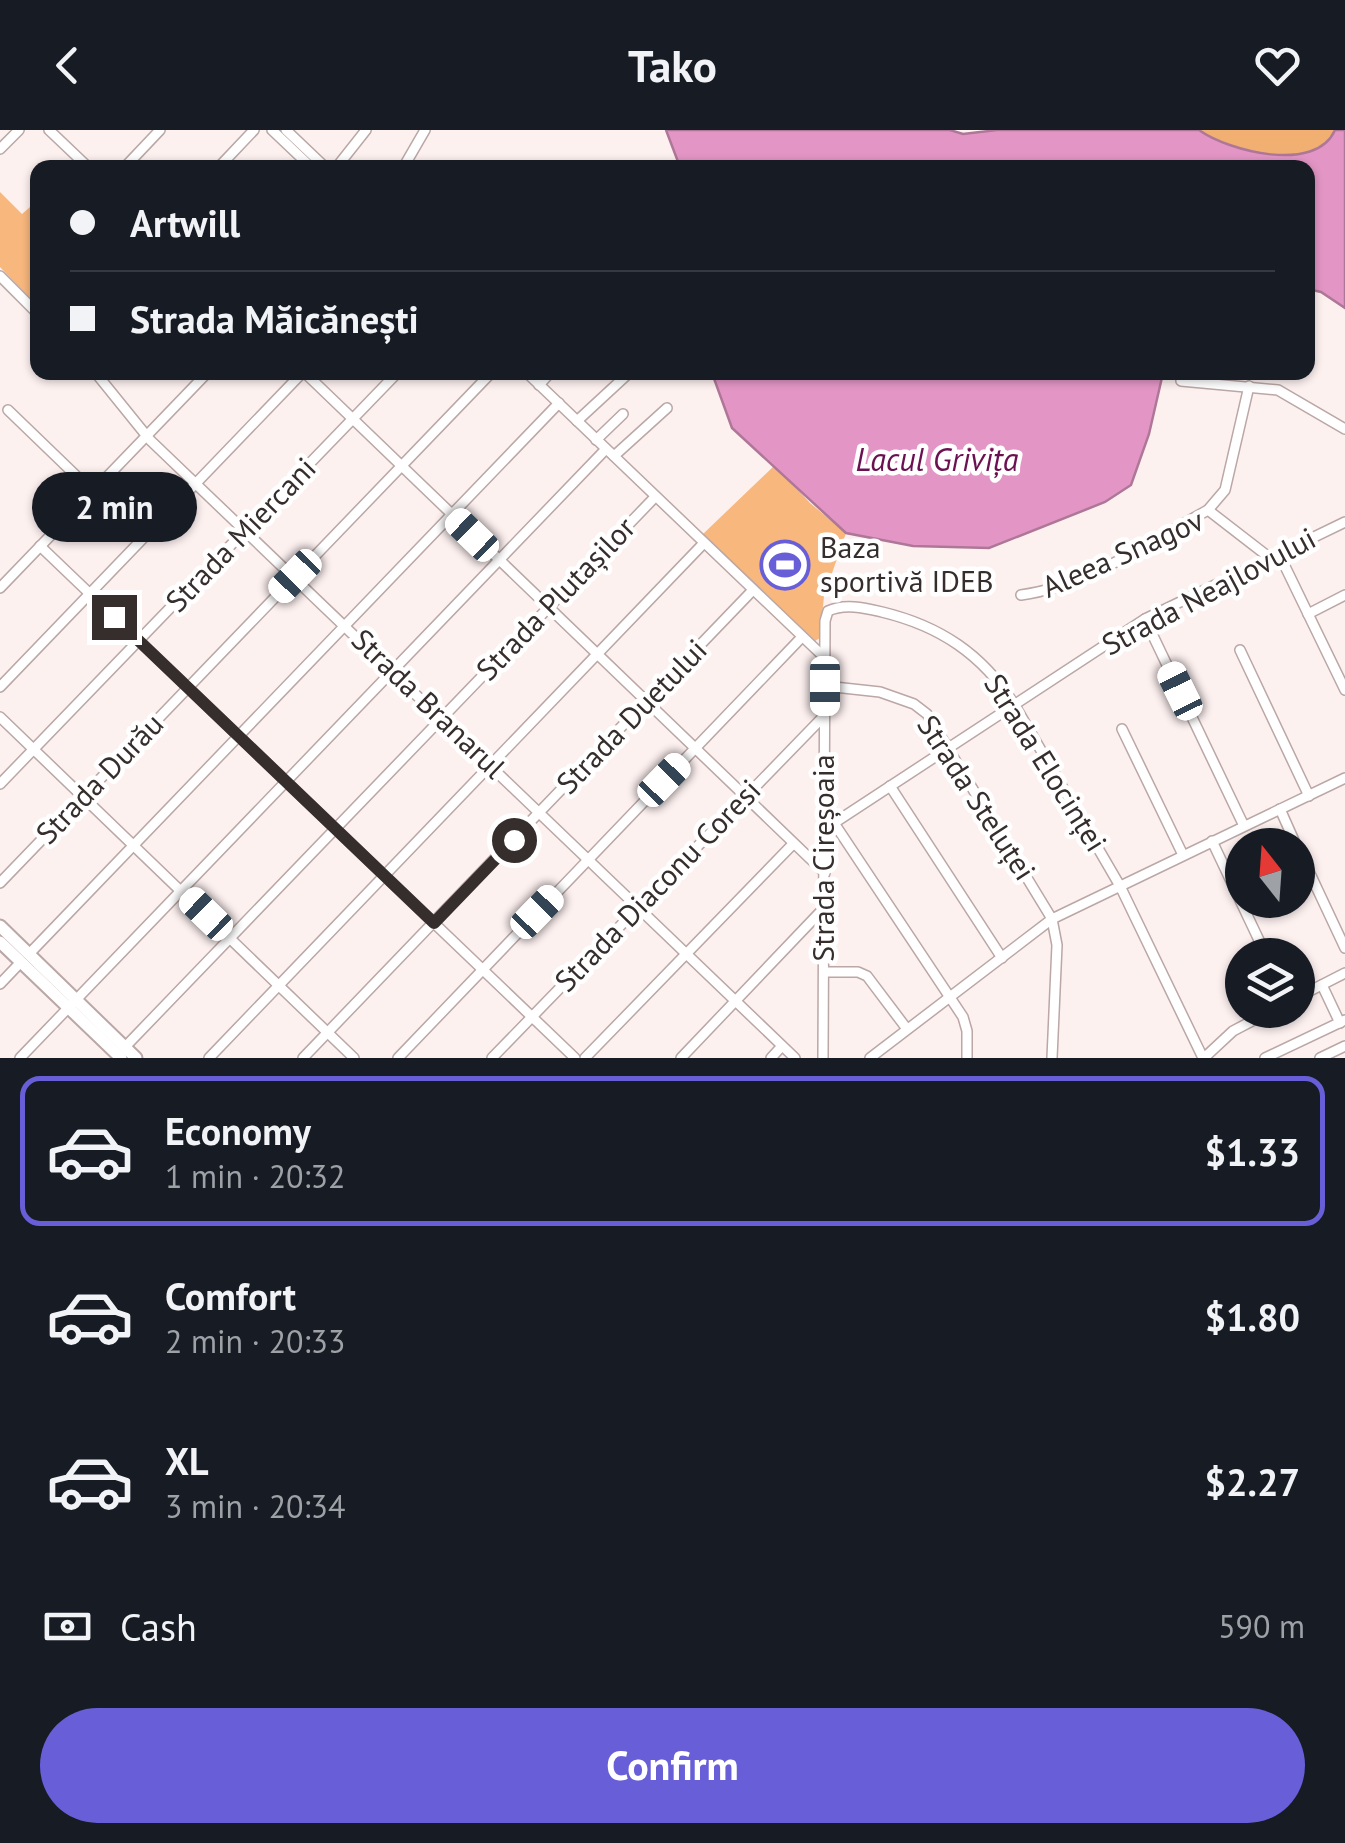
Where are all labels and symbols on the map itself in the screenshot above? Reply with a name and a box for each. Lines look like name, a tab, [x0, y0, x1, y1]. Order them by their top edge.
water label: Lacul Grivița	[856, 438, 1019, 480]
street label: Strada Miercani	[156, 448, 324, 620]
callout: 2 min	[32, 472, 196, 542]
street label: Aleea Snagov	[1035, 499, 1210, 606]
car	[440, 503, 504, 567]
street label: Strada Plutașilor	[467, 508, 643, 688]
street label: Strada Neajlovului	[1095, 518, 1322, 663]
place label: Baza sportivă IDEB	[820, 527, 994, 600]
sports icon: Baza sportivă IDEB	[759, 539, 811, 591]
car	[263, 544, 327, 608]
route end	[92, 595, 137, 640]
street label: Strada Branarul	[344, 620, 514, 786]
street label: Strada Duetului	[547, 630, 715, 802]
car	[810, 656, 840, 716]
car	[1153, 657, 1207, 725]
street label: Strada Elocinței	[976, 666, 1116, 858]
street label: Strada Durău	[27, 704, 171, 852]
street label: Strada Steluței	[909, 707, 1045, 887]
car	[632, 748, 696, 812]
street label: Strada Cireșoaia	[803, 754, 842, 962]
street label: Strada Diaconu Coresi	[545, 771, 768, 999]
route start	[492, 818, 537, 863]
north arrow	[1225, 828, 1315, 918]
car	[505, 880, 569, 944]
car	[174, 882, 238, 946]

